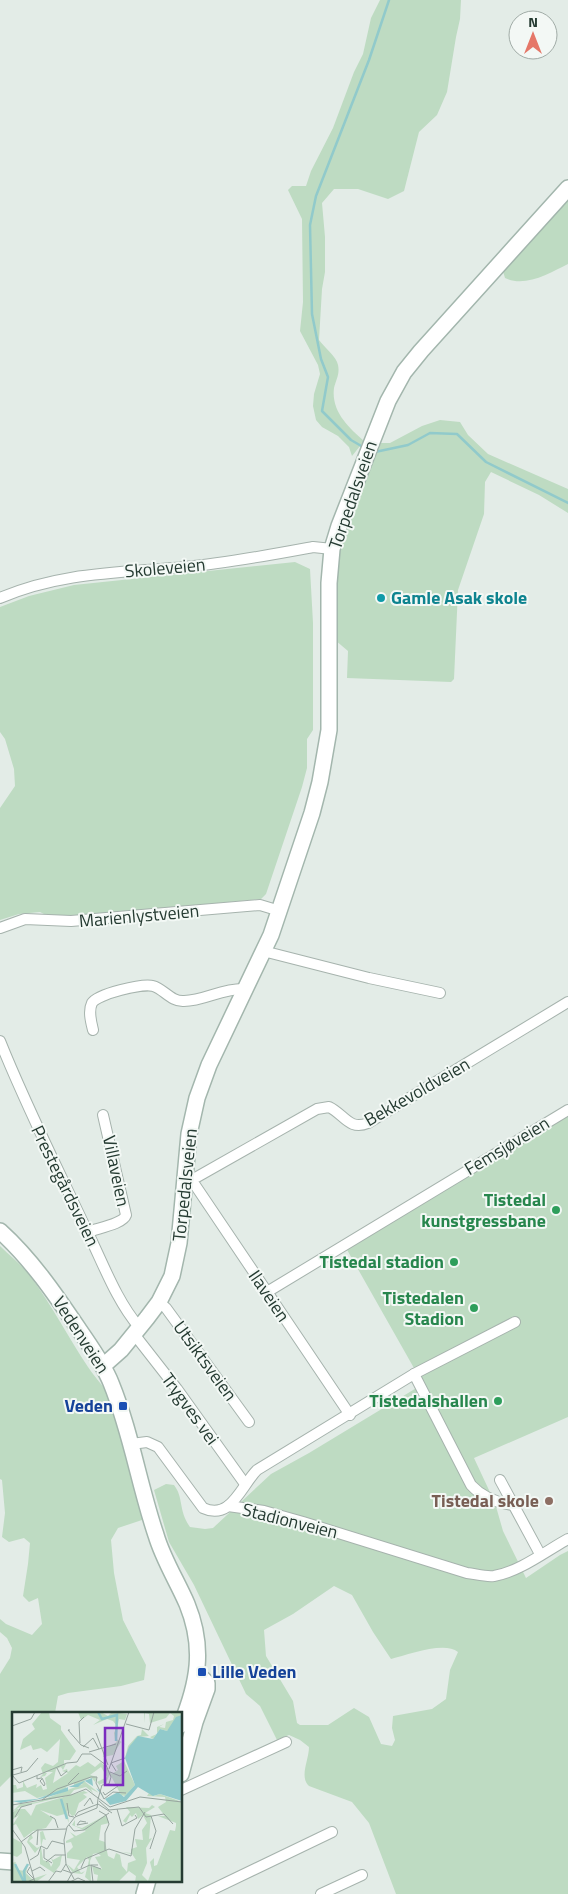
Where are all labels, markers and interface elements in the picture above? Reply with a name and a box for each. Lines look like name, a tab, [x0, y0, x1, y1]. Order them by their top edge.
north arrow	[508, 10, 558, 60]
text: N	[528, 11, 538, 32]
street label: Torpedalsveien	[321, 437, 384, 553]
street label: Skoleveien	[123, 551, 207, 584]
place label: Gamle Asak skole	[391, 584, 527, 611]
marker: Gamle Asak skole	[375, 592, 387, 604]
street label: Marienlystveien	[78, 897, 200, 934]
street label: Bekkevoldveien	[359, 1050, 475, 1133]
street label: Femsjøveien	[459, 1109, 555, 1182]
street label: Prestegårdsveien	[24, 1121, 106, 1251]
street label: Torpedalsveien	[165, 1127, 204, 1243]
street label: Villaveien	[96, 1133, 137, 1209]
place label: Tistedal kunstgressbane	[421, 1186, 546, 1234]
marker: Tistedal kunstgressbane	[550, 1204, 562, 1216]
place label: Tistedal stadion	[319, 1248, 444, 1275]
marker: Tistedal stadion	[448, 1256, 460, 1268]
street label: Ilaveien	[242, 1264, 297, 1327]
place label: Tistedalen Stadion	[383, 1284, 464, 1332]
street label: Vedenveien	[46, 1291, 117, 1379]
marker: Tistedalen Stadion	[468, 1302, 480, 1314]
street label: Utsiktsveien	[167, 1315, 244, 1407]
street label: Trygves vei	[155, 1367, 226, 1450]
place label: Tistedalshallen	[369, 1387, 488, 1414]
place label: Veden	[64, 1392, 113, 1419]
marker: Tistedalshallen	[492, 1395, 504, 1407]
marker: Veden	[117, 1400, 129, 1412]
place label: Tistedal skole	[432, 1487, 539, 1514]
marker: Tistedal skole	[543, 1495, 555, 1507]
street label: Stadionveien	[239, 1496, 341, 1545]
place label: Lille Veden	[212, 1658, 297, 1685]
marker: Lille Veden	[196, 1666, 208, 1678]
inset map	[12, 1712, 182, 1882]

